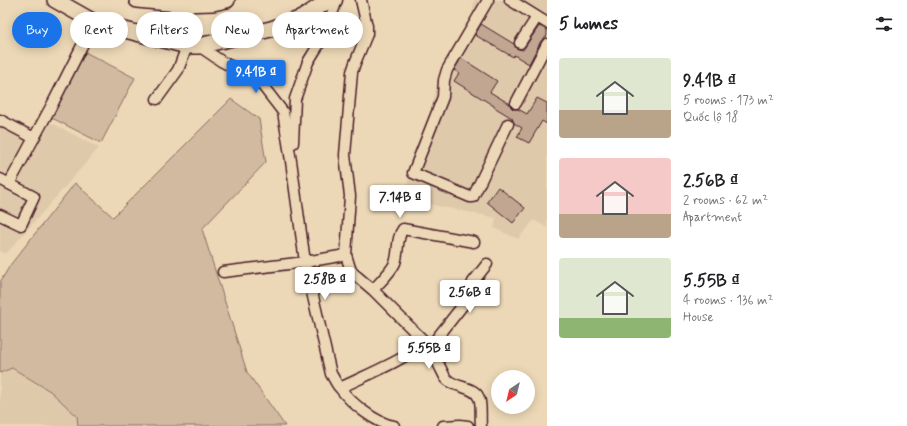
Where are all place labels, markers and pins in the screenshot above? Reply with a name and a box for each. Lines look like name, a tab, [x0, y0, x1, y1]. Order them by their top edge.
pin: 9.41B ₫	[219, 60, 293, 94]
pin: 7.14B ₫	[363, 185, 437, 219]
pin: 2.58B ₫	[288, 267, 362, 301]
pin: 2.56B ₫	[433, 280, 507, 314]
pin: 5.55B ₫	[392, 336, 466, 370]

